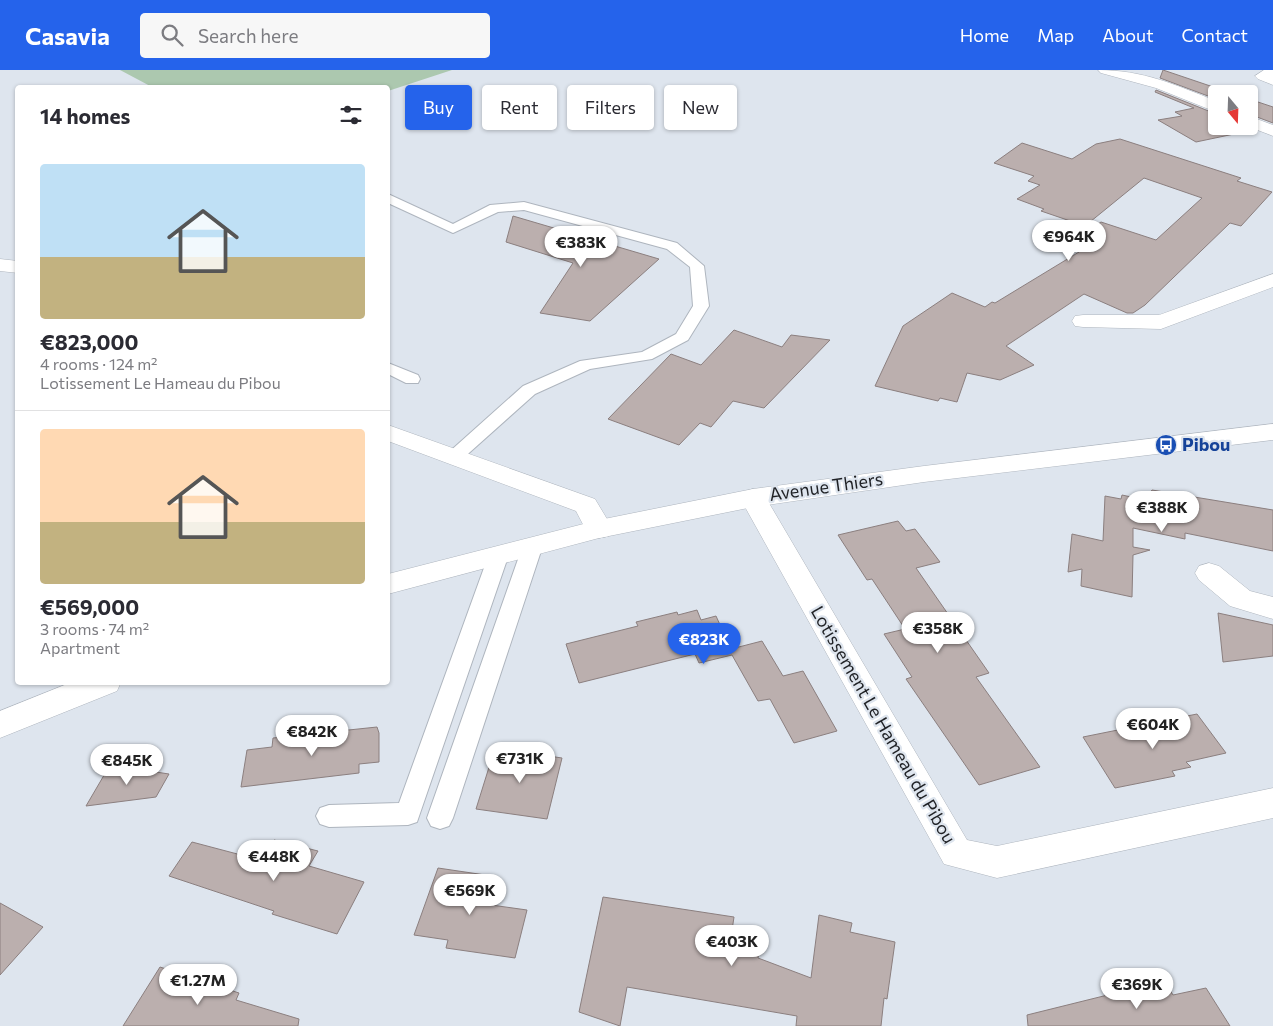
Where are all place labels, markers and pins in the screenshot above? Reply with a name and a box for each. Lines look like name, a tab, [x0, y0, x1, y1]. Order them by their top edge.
pin: €964K	[1034, 220, 1104, 262]
pin: €383K	[546, 226, 616, 268]
bus stop icon: Pibou	[1154, 433, 1178, 457]
place label: Pibou	[1182, 433, 1230, 455]
pin: €388K	[1127, 490, 1197, 533]
pin: €358K	[903, 612, 973, 654]
pin: €823K	[669, 622, 739, 665]
pin: €604K	[1118, 708, 1188, 750]
pin: €842K	[277, 714, 347, 757]
pin: €731K	[485, 742, 555, 784]
pin: €845K	[92, 744, 162, 786]
pin: €448K	[239, 840, 309, 882]
pin: €569K	[435, 874, 505, 916]
pin: €403K	[697, 924, 767, 967]
pin: €1.27M	[157, 964, 239, 1006]
pin: €369K	[1102, 968, 1172, 1010]

